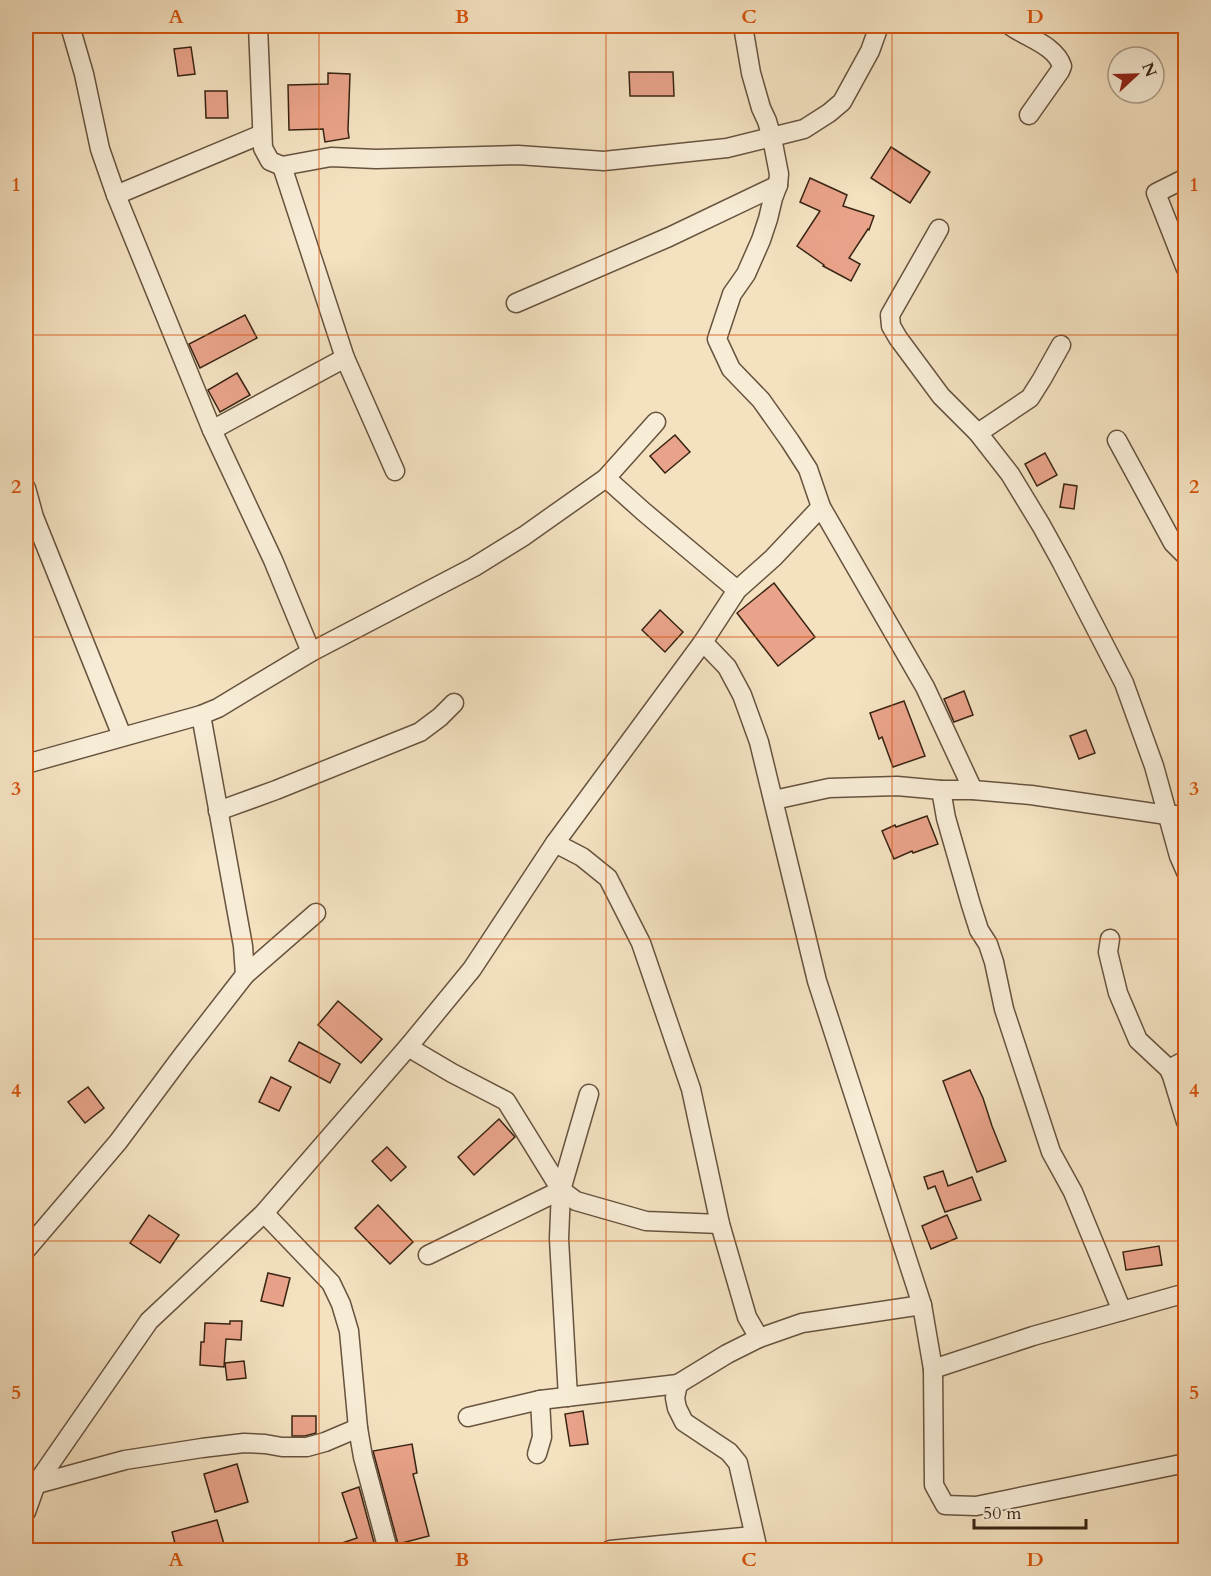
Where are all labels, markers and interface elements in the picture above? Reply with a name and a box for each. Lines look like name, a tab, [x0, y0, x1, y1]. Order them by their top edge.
text: A	[168, 3, 184, 30]
text: B	[455, 3, 469, 30]
text: C	[741, 3, 757, 30]
text: D	[1026, 3, 1044, 30]
north arrow	[1106, 45, 1166, 105]
text: N	[1136, 59, 1162, 80]
text: 1	[11, 171, 21, 198]
text: 1	[1189, 171, 1199, 198]
text: 2	[11, 473, 21, 500]
text: 2	[1189, 473, 1199, 500]
text: 3	[11, 775, 21, 802]
text: 3	[1189, 775, 1199, 802]
text: 4	[11, 1077, 21, 1104]
text: 4	[1189, 1077, 1199, 1104]
text: 5	[11, 1379, 21, 1406]
text: 5	[1189, 1379, 1199, 1406]
scale bar	[974, 1492, 1086, 1530]
text: 50 m	[983, 1501, 1022, 1526]
text: A	[168, 1546, 184, 1573]
text: B	[455, 1546, 469, 1573]
text: C	[741, 1546, 757, 1573]
text: D	[1026, 1546, 1044, 1573]

